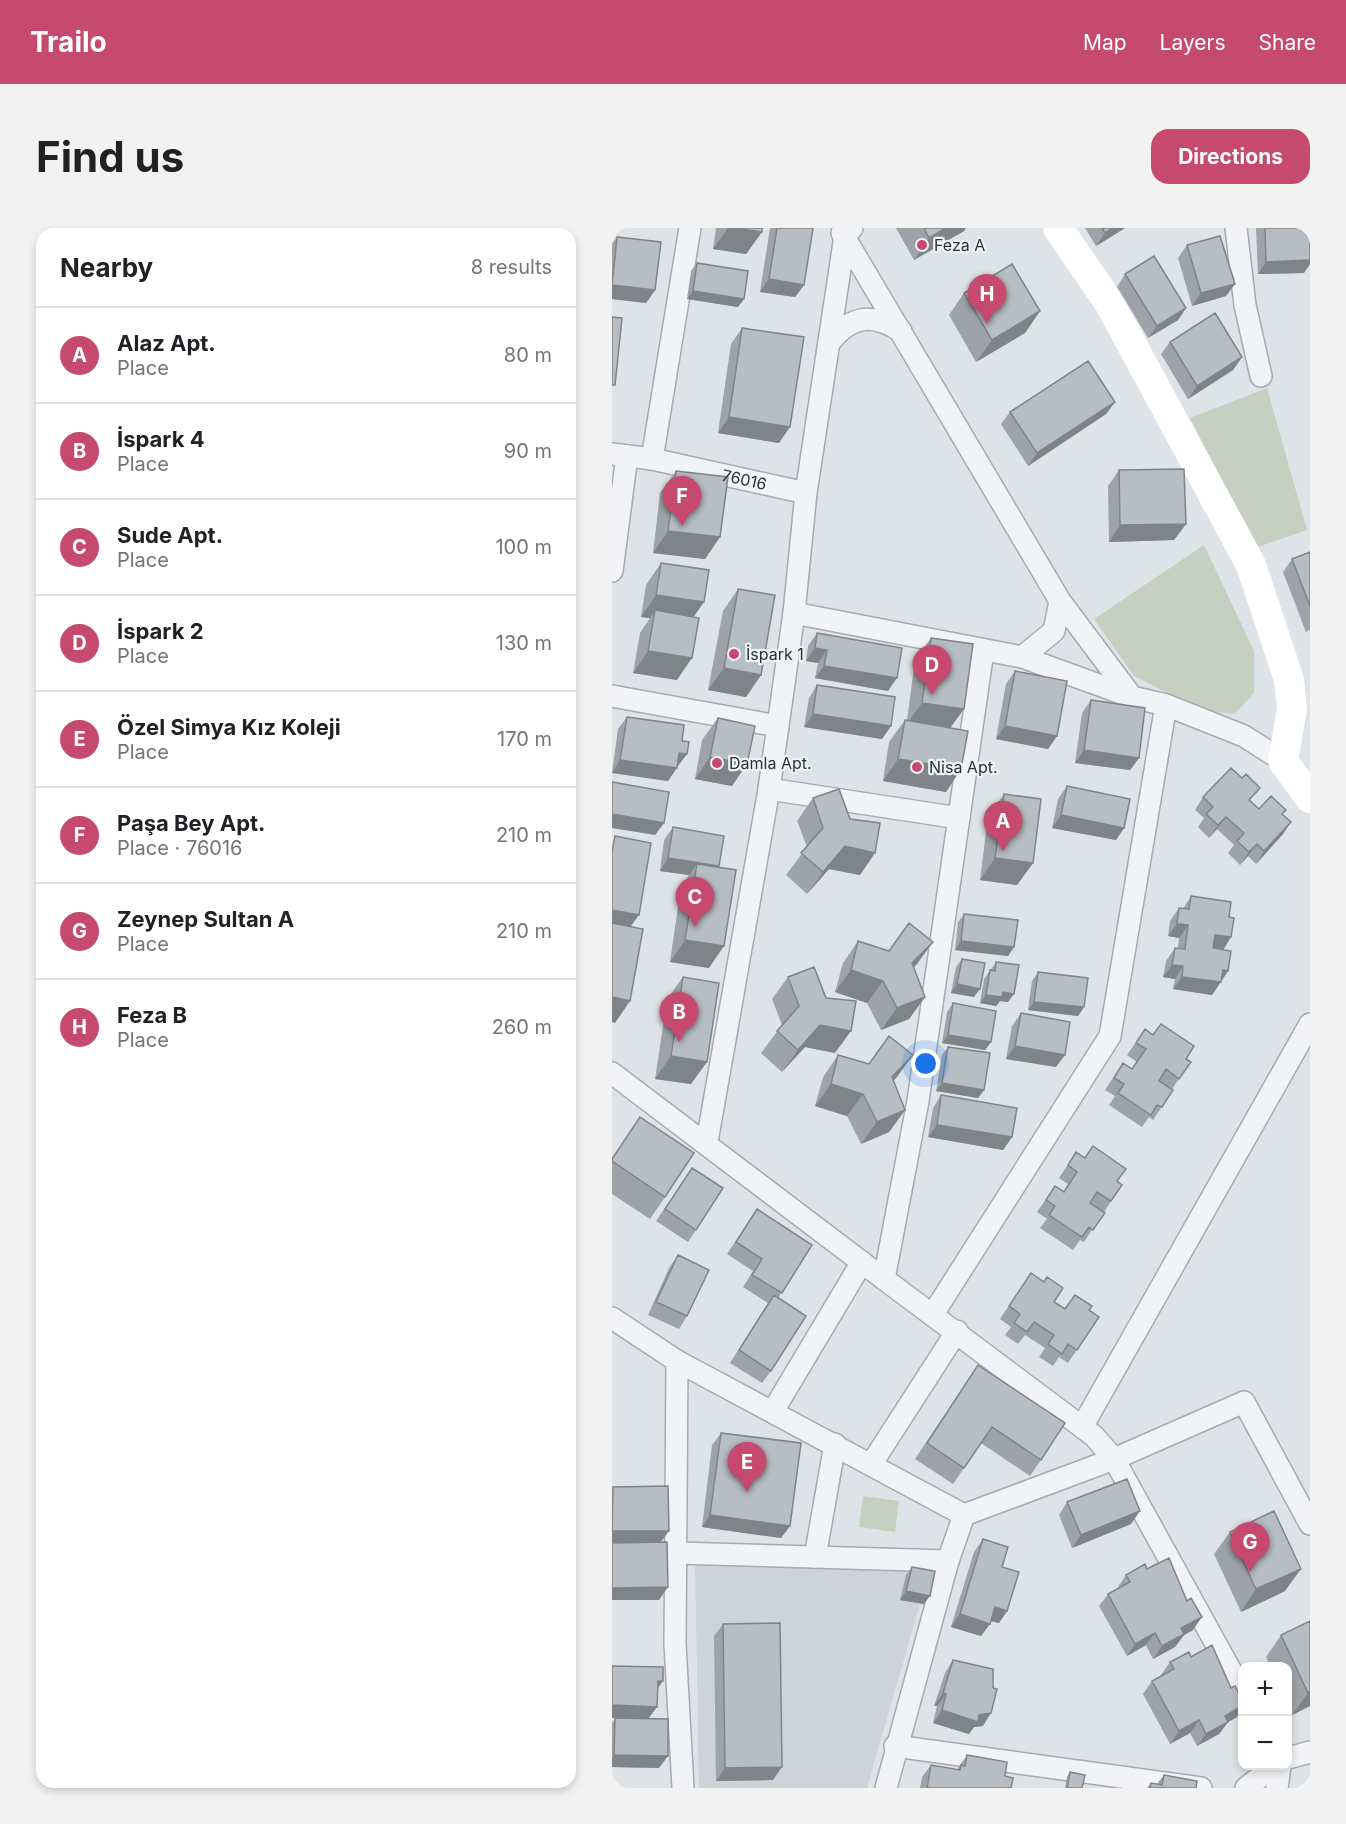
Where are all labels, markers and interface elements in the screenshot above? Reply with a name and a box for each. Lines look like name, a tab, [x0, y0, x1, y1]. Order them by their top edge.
text: Trailo	[30, 25, 107, 59]
text: Map	[1083, 30, 1127, 55]
text: Layers	[1160, 30, 1226, 55]
text: Share	[1259, 30, 1316, 55]
button: Directions	[1151, 129, 1310, 184]
text: Find us	[36, 131, 184, 182]
place label: Feza A	[934, 235, 985, 255]
marker: Feza A	[915, 238, 929, 252]
text: Nearby	[60, 252, 153, 283]
text: 8 results	[471, 255, 552, 279]
pin: H	[968, 274, 1006, 324]
text: Alaz Apt.	[117, 330, 216, 356]
text: A	[72, 343, 87, 367]
text: 80 m	[504, 343, 552, 367]
text: Place	[117, 356, 169, 380]
text: İspark 4	[117, 426, 205, 452]
text: B	[73, 439, 86, 463]
text: 90 m	[504, 439, 552, 463]
text: Place	[117, 452, 169, 476]
street label: 76016	[720, 465, 769, 494]
pin: F	[662, 476, 702, 526]
text: Sude Apt.	[117, 522, 223, 548]
text: C	[72, 535, 87, 559]
text: 100 m	[495, 535, 552, 559]
text: Place	[117, 548, 169, 572]
text: İspark 2	[117, 618, 204, 644]
text: D	[72, 631, 87, 655]
text: 130 m	[496, 631, 552, 655]
text: Place	[117, 644, 169, 668]
place label: İspark 1	[746, 644, 804, 664]
pin: D	[912, 646, 952, 695]
marker: İspark 1	[727, 647, 741, 661]
text: Özel Simya Kız Koleji	[117, 714, 341, 740]
text: E	[73, 727, 86, 751]
text: 170 m	[497, 727, 552, 751]
text: Place	[117, 740, 169, 764]
place label: Damla Apt.	[729, 753, 812, 773]
marker: Damla Apt.	[710, 756, 724, 770]
place label: Nisa Apt.	[929, 757, 998, 777]
marker: Nisa Apt.	[910, 760, 924, 774]
pin: A	[984, 802, 1022, 851]
text: Paşa Bey Apt.	[117, 810, 265, 836]
text: F	[74, 823, 85, 847]
text: 210 m	[496, 823, 552, 847]
text: Place · 76016	[117, 836, 243, 860]
pin: C	[676, 878, 715, 927]
text: Zeynep Sultan A	[117, 906, 294, 932]
text: G	[72, 919, 87, 943]
text: 210 m	[496, 919, 552, 943]
text: Place	[117, 932, 169, 956]
pin: B	[660, 992, 698, 1042]
text: Feza B	[117, 1002, 187, 1028]
text: H	[72, 1015, 87, 1039]
text: 260 m	[492, 1015, 552, 1039]
text: Place	[117, 1028, 169, 1052]
your location	[911, 1049, 940, 1078]
pin: E	[728, 1442, 766, 1492]
pin: G	[1230, 1522, 1270, 1572]
map controls	[1238, 1662, 1292, 1770]
button: +	[1238, 1662, 1292, 1716]
button: −	[1238, 1716, 1292, 1770]

